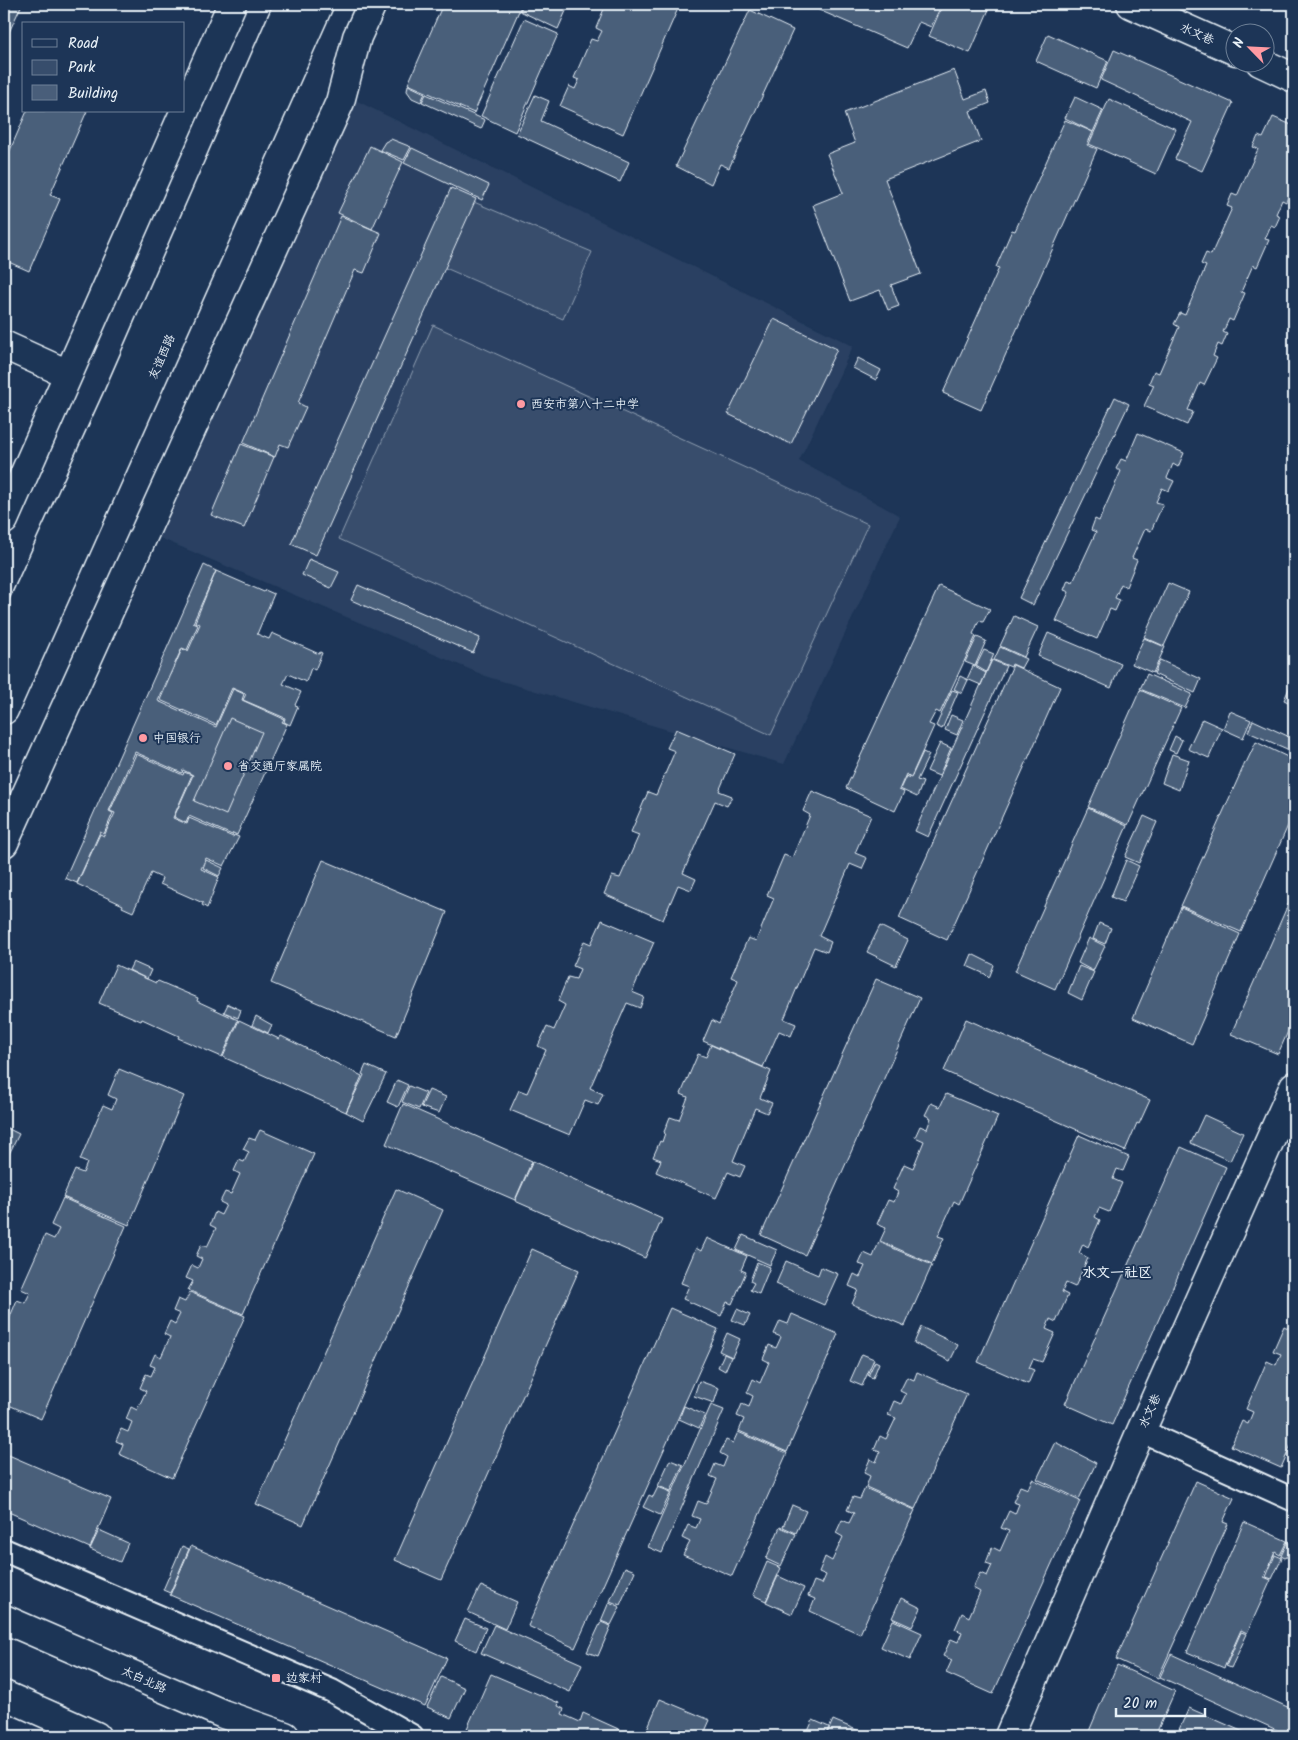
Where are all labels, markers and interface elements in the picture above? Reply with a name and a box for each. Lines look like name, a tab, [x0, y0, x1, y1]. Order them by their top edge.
street label: 水文巷	[1177, 18, 1217, 50]
legend	[22, 22, 185, 112]
north arrow	[1226, 22, 1276, 72]
text: Road	[68, 32, 99, 56]
text: N	[1227, 34, 1251, 52]
text: Park	[68, 56, 96, 80]
text: Building	[68, 82, 118, 106]
street label: 友谊西路	[144, 331, 180, 383]
place label: 西安市第八十二中学	[531, 395, 639, 414]
marker: 西安市第八十二中学	[515, 398, 527, 410]
place label: 中国银行	[153, 729, 201, 748]
marker: 中国银行	[137, 732, 149, 744]
place label: 省交通厅家属院	[238, 757, 322, 776]
marker: 省交通厅家属院	[222, 760, 234, 772]
district label: 水文一社区	[1082, 1262, 1152, 1284]
street label: 水文巷	[1134, 1391, 1166, 1431]
street label: 太白北路	[118, 1662, 170, 1698]
place label: 边家村	[286, 1669, 322, 1688]
marker: 边家村	[270, 1672, 282, 1684]
scale bar	[1116, 1685, 1204, 1717]
text: 20 m	[1123, 1692, 1157, 1716]

